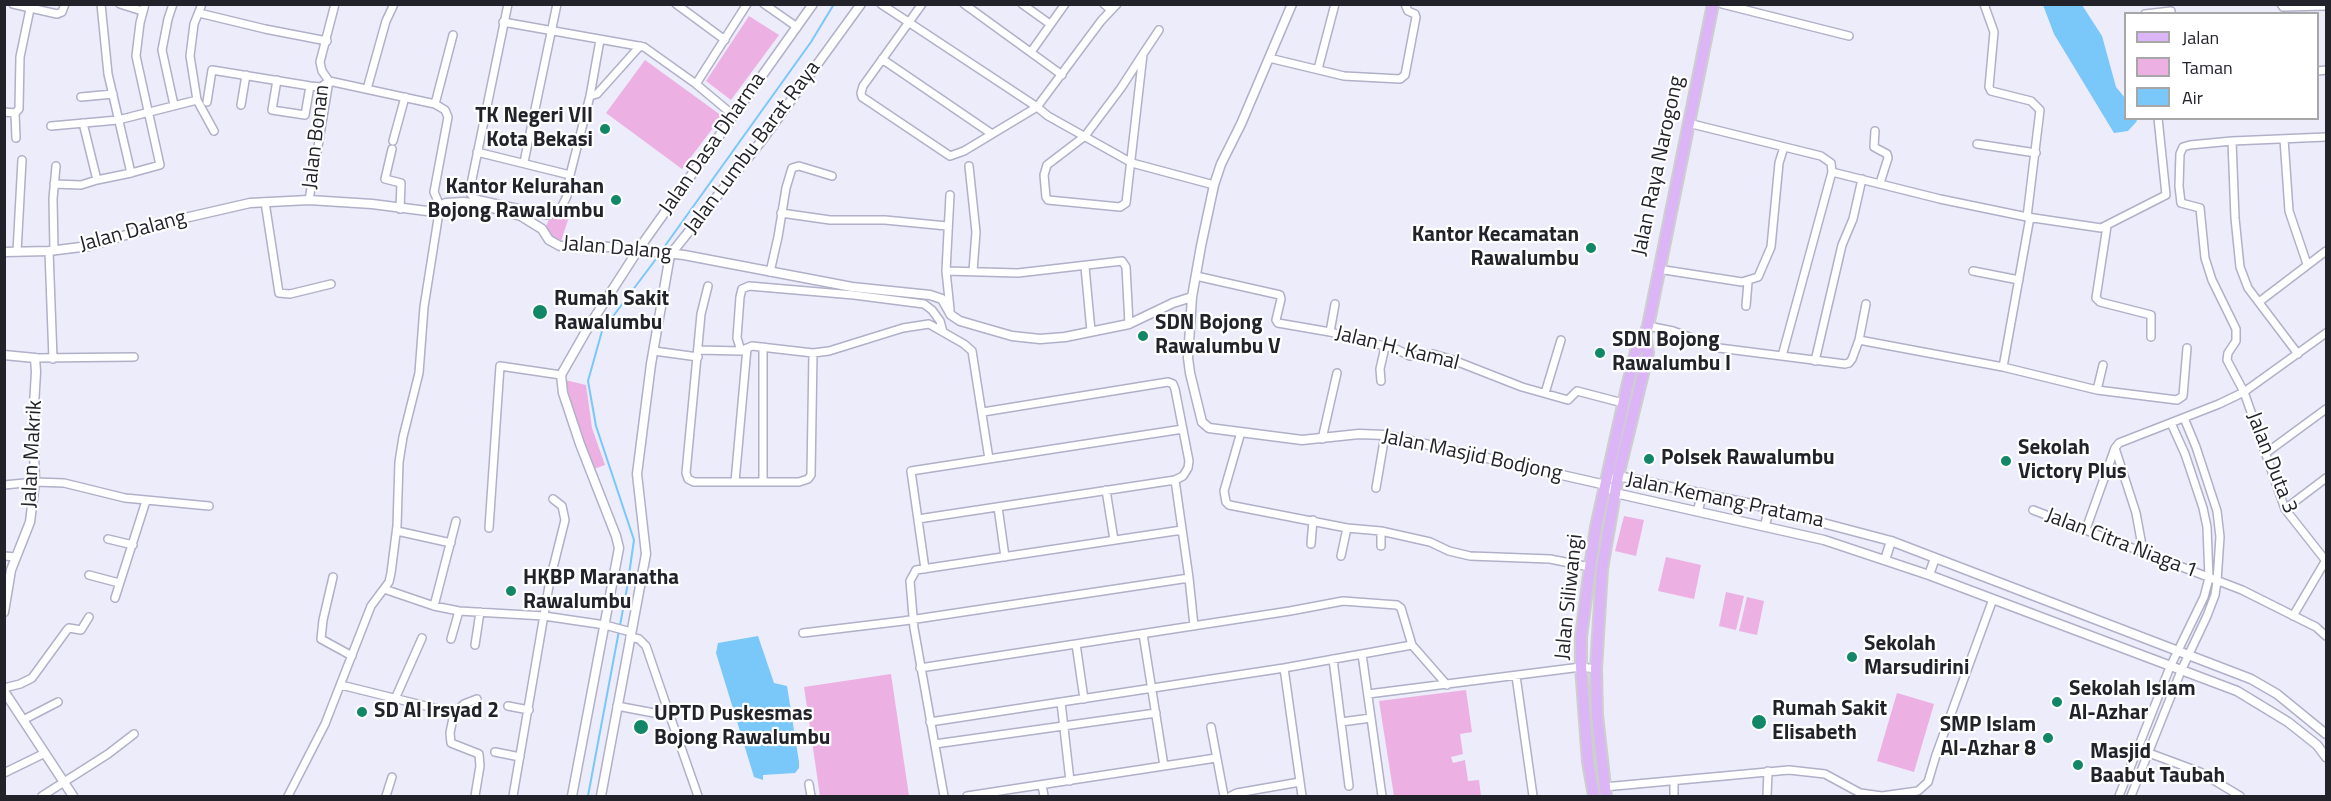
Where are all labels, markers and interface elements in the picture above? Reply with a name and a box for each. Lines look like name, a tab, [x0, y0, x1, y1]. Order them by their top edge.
legend	[2124, 12, 2319, 120]
text: Jalan	[2182, 24, 2219, 51]
text: Taman	[2182, 54, 2233, 81]
street label: Jalan Lumbu Barat Raya	[680, 56, 826, 240]
street label: Jalan Dasa Dharma	[655, 68, 771, 220]
street label: Jalan Raya Narogong	[1628, 74, 1690, 258]
street label: Jalan Bonan	[298, 83, 336, 191]
text: Air	[2182, 84, 2203, 111]
place label: TK Negeri VII Kota Bekasi	[475, 104, 593, 154]
marker: TK Negeri VII Kota Bekasi	[598, 122, 612, 136]
place label: Kantor Kelurahan Bojong Rawalumbu	[428, 175, 604, 225]
marker: Kantor Kelurahan Bojong Rawalumbu	[609, 193, 623, 207]
street label: Jalan Dalang	[77, 206, 189, 258]
place label: Kantor Kecamatan Rawalumbu	[1412, 223, 1579, 273]
street label: Jalan Dalang	[561, 232, 673, 266]
marker: Kantor Kecamatan Rawalumbu	[1584, 241, 1598, 255]
place label: Rumah Sakit Rawalumbu	[554, 287, 669, 337]
marker: Rumah Sakit Rawalumbu	[531, 303, 549, 321]
place label: SDN Bojong Rawalumbu V	[1155, 311, 1281, 361]
street label: Jalan H. Kamal	[1333, 321, 1461, 377]
place label: SDN Bojong Rawalumbu I	[1612, 328, 1731, 378]
marker: SDN Bojong Rawalumbu V	[1136, 329, 1150, 343]
marker: SDN Bojong Rawalumbu I	[1593, 346, 1607, 360]
street label: Jalan Makrik	[18, 399, 48, 509]
street label: Jalan Duta 3	[2240, 409, 2302, 517]
street label: Jalan Masjid Bodjong	[1380, 425, 1564, 487]
place label: Sekolah Victory Plus	[2018, 436, 2127, 486]
place label: Polsek Rawalumbu	[1661, 446, 1835, 472]
marker: Polsek Rawalumbu	[1642, 452, 1656, 466]
marker: Sekolah Victory Plus	[1999, 454, 2013, 468]
street label: Jalan Kemang Pratama	[1624, 468, 1826, 534]
street label: Jalan Citra Niaga 1	[2041, 503, 2201, 585]
street label: Jalan Siliwangi	[1551, 533, 1589, 661]
place label: HKBP Maranatha Rawalumbu	[523, 566, 679, 616]
marker: HKBP Maranatha Rawalumbu	[504, 584, 518, 598]
place label: Sekolah Marsudirini	[1864, 632, 1969, 682]
marker: Sekolah Marsudirini	[1845, 650, 1859, 664]
place label: Sekolah Islam Al-Azhar	[2069, 677, 2196, 727]
marker: Sekolah Islam Al-Azhar	[2050, 695, 2064, 709]
place label: Rumah Sakit Elisabeth	[1772, 697, 1887, 747]
place label: SD Al Irsyad 2	[374, 699, 499, 725]
place label: UPTD Puskesmas Bojong Rawalumbu	[654, 702, 830, 752]
marker: SD Al Irsyad 2	[355, 705, 369, 719]
marker: Rumah Sakit Elisabeth	[1750, 713, 1768, 731]
place label: SMP Islam Al-Azhar 8	[1940, 713, 2036, 763]
marker: UPTD Puskesmas Bojong Rawalumbu	[632, 718, 650, 736]
marker: SMP Islam Al-Azhar 8	[2041, 731, 2055, 745]
place label: Masjid Baabut Taubah	[2090, 740, 2225, 790]
marker: Masjid Baabut Taubah	[2071, 758, 2085, 772]

